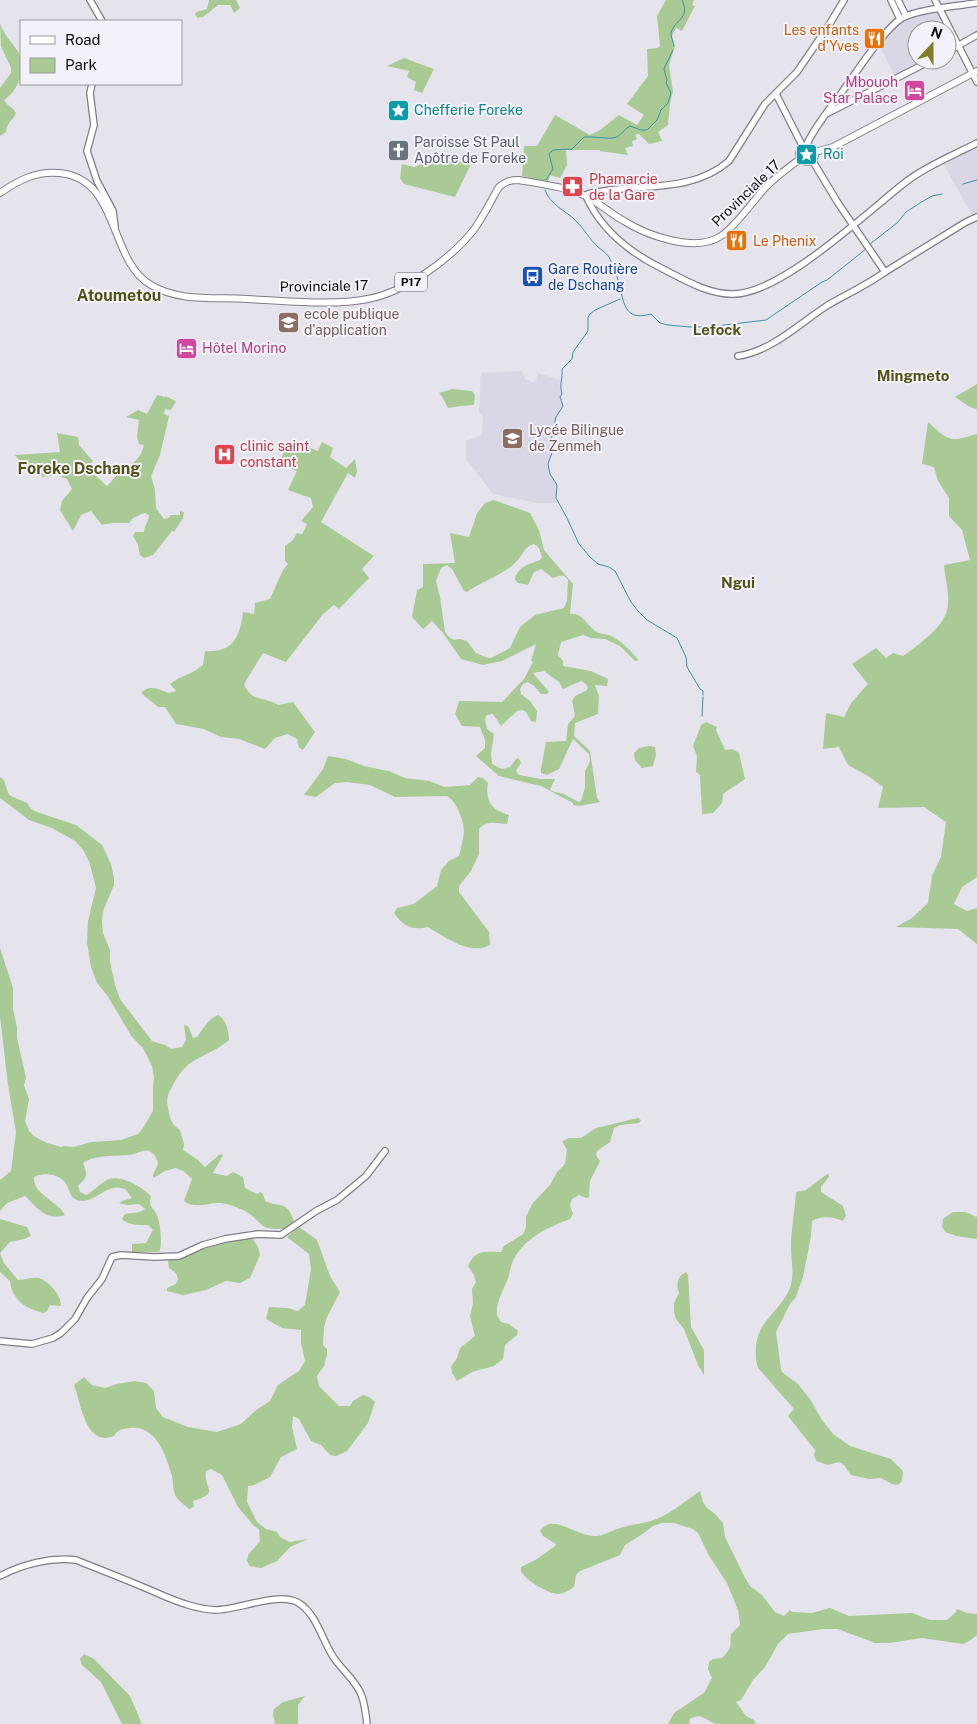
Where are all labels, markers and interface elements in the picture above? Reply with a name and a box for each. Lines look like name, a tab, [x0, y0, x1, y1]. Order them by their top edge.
legend	[20, 20, 182, 85]
north arrow	[907, 20, 957, 70]
place label: Les enfants d'Yves	[784, 22, 859, 54]
text: N	[929, 23, 945, 42]
restaurant icon: Les enfants d'Yves	[863, 26, 887, 50]
text: Road	[65, 31, 101, 48]
text: Park	[65, 56, 97, 73]
place label: Mbouoh Star Palace	[823, 74, 898, 106]
hotel icon: Mbouoh Star Palace	[902, 78, 926, 102]
place icon: Chefferie Foreke	[386, 98, 410, 122]
place label: Chefferie Foreke	[414, 102, 523, 118]
place label: Paroisse St Paul Apôtre de Foreke	[414, 134, 526, 166]
church icon: Paroisse St Paul Apôtre de Foreke	[386, 138, 410, 162]
place icon: Roi	[795, 142, 819, 166]
place label: Roi	[823, 146, 844, 162]
street label: Provinciale 17	[709, 156, 783, 230]
place label: Phamarcie de la Gare	[589, 171, 658, 203]
pharmacy icon: Phamarcie de la Gare	[561, 175, 585, 199]
restaurant icon: Le Phenix	[725, 229, 749, 253]
place label: Le Phenix	[753, 233, 817, 249]
place label: Gare Routière de Dschang	[548, 261, 638, 293]
bus stop icon: Gare Routière de Dschang	[520, 265, 544, 289]
road number: P17	[395, 272, 427, 292]
street label: Provinciale 17	[280, 277, 368, 295]
district label: Atoumetou	[77, 286, 161, 305]
place label: ecole publique d'application	[304, 306, 400, 338]
school or university icon: ecole publique d'application	[276, 310, 300, 334]
district label: Lefock	[693, 321, 741, 338]
hotel icon: Hôtel Morino	[174, 336, 198, 360]
place label: Hôtel Morino	[202, 340, 286, 356]
district label: Mingmeto	[877, 367, 950, 384]
place label: Lycée Bilingue de Zenmeh	[529, 422, 624, 454]
school or university icon: Lycée Bilingue de Zenmeh	[501, 426, 525, 450]
place label: clinic saint constant	[240, 438, 309, 470]
hospital icon: clinic saint constant	[212, 442, 236, 466]
district label: Foreke Dschang	[18, 459, 140, 478]
district label: Ngui	[721, 574, 755, 591]

